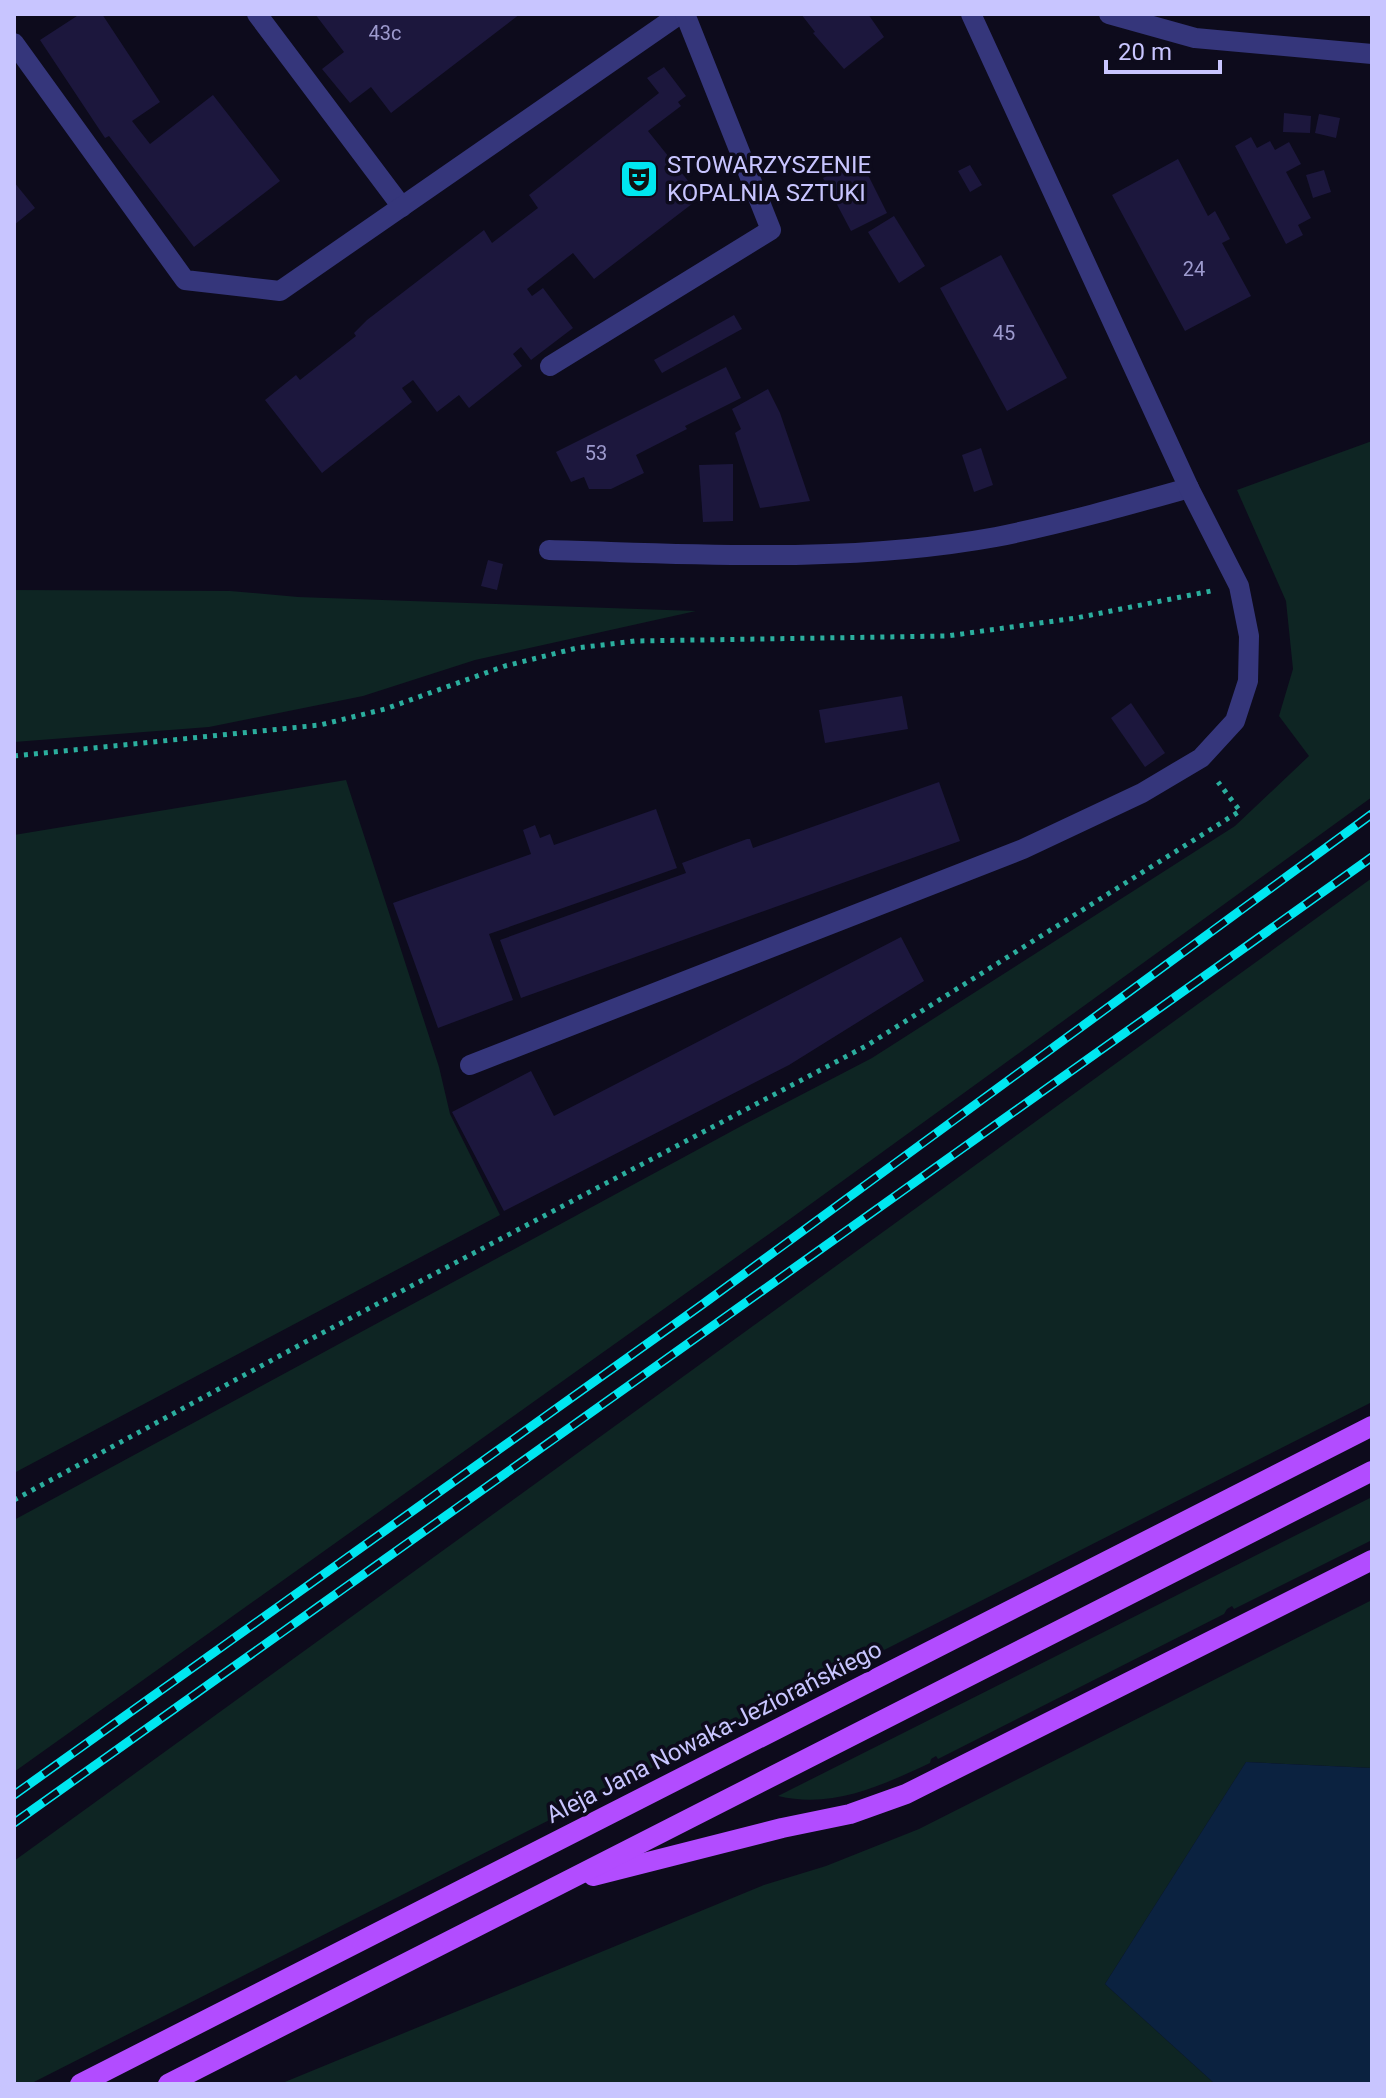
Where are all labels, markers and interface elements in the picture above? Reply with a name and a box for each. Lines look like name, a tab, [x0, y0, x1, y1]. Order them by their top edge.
house number: 43c	[369, 21, 401, 45]
scale bar	[1106, 24, 1220, 74]
text: 20 m	[1118, 38, 1172, 66]
place label: STOWARZYSZENIE KOPALNIA SZTUKI	[667, 151, 871, 207]
theatre icon: STOWARZYSZENIE KOPALNIA SZTUKI	[618, 158, 660, 200]
house number: 24	[1183, 257, 1205, 281]
house number: 45	[993, 321, 1015, 345]
house number: 53	[585, 441, 607, 465]
street label: Aleja Jana Nowaka-Jeziorańskiego	[541, 1635, 887, 1829]

